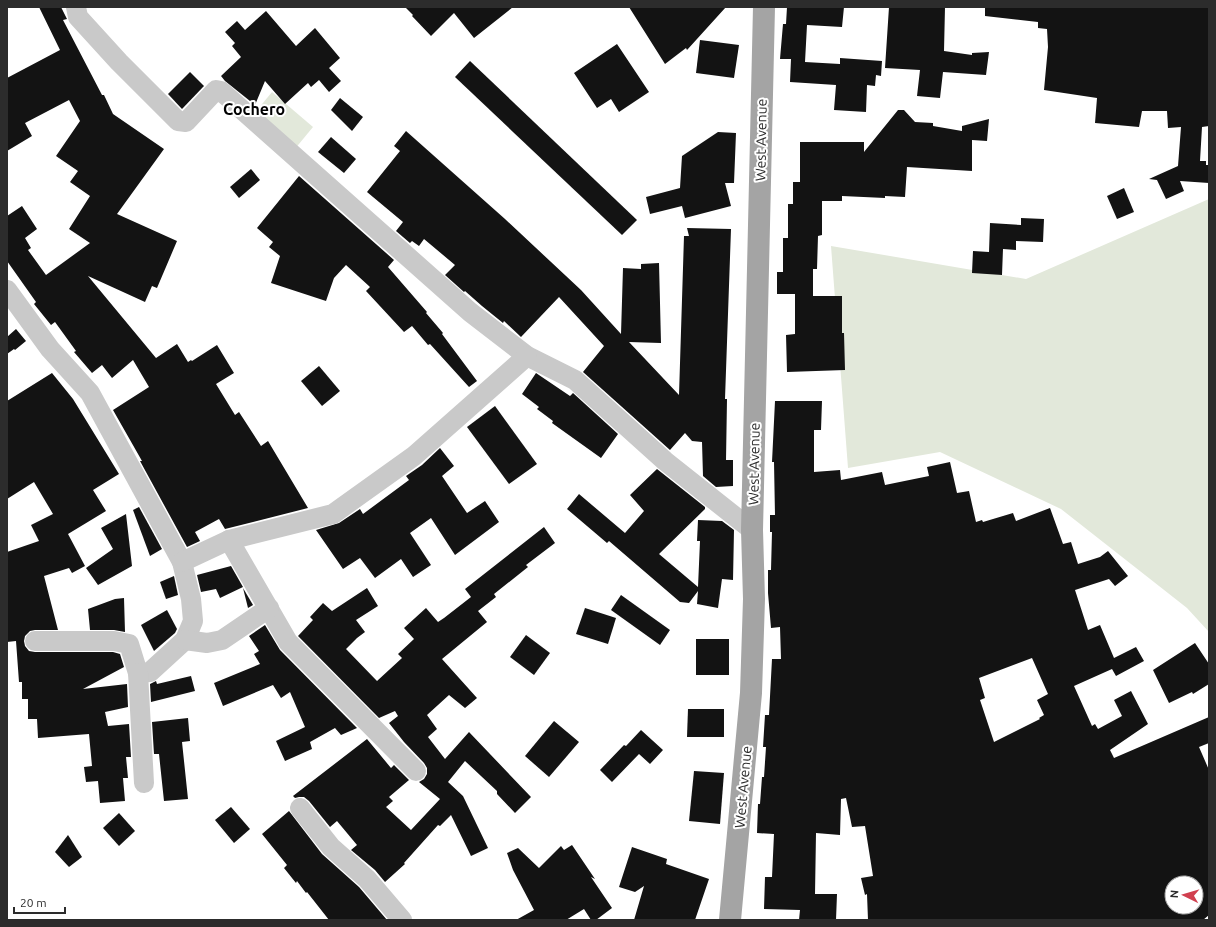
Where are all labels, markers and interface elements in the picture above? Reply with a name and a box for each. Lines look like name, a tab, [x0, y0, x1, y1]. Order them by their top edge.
street label: West Avenue	[752, 99, 770, 181]
district label: Cochero	[223, 100, 285, 118]
street label: West Avenue	[745, 423, 763, 505]
street label: West Avenue	[731, 745, 755, 829]
north arrow	[1164, 875, 1204, 915]
scale bar	[14, 889, 65, 915]
text: N	[1168, 890, 1180, 899]
text: 20 m	[20, 896, 47, 909]

